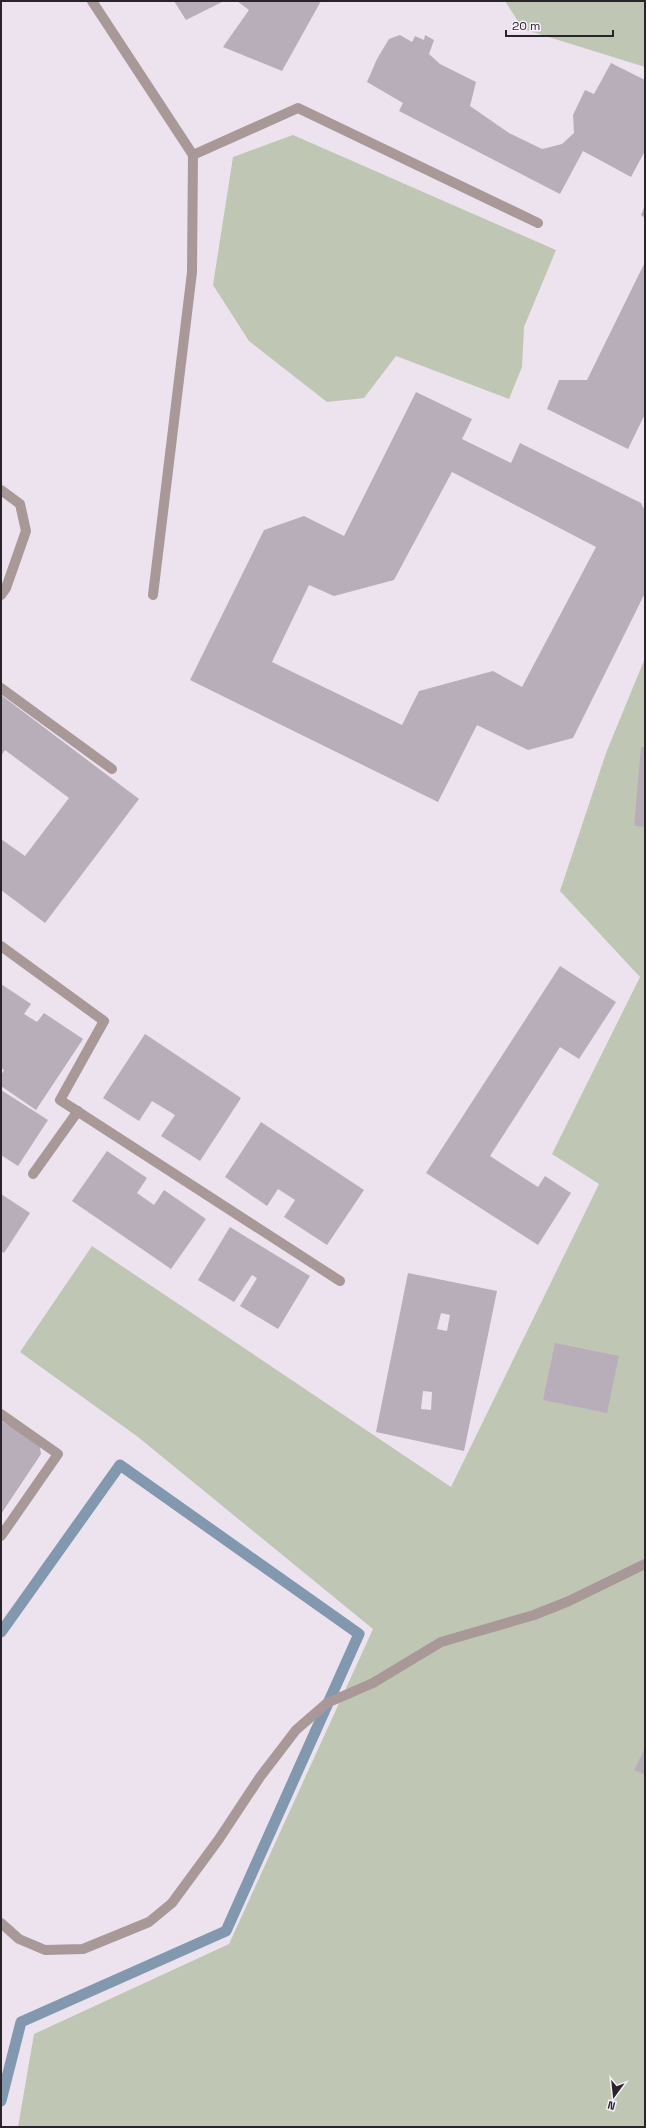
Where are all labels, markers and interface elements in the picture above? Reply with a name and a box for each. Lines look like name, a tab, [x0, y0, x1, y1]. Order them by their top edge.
scale bar	[506, 12, 613, 38]
text: 20 m	[512, 18, 540, 34]
north arrow	[594, 2076, 634, 2116]
text: N	[606, 2098, 617, 2113]

